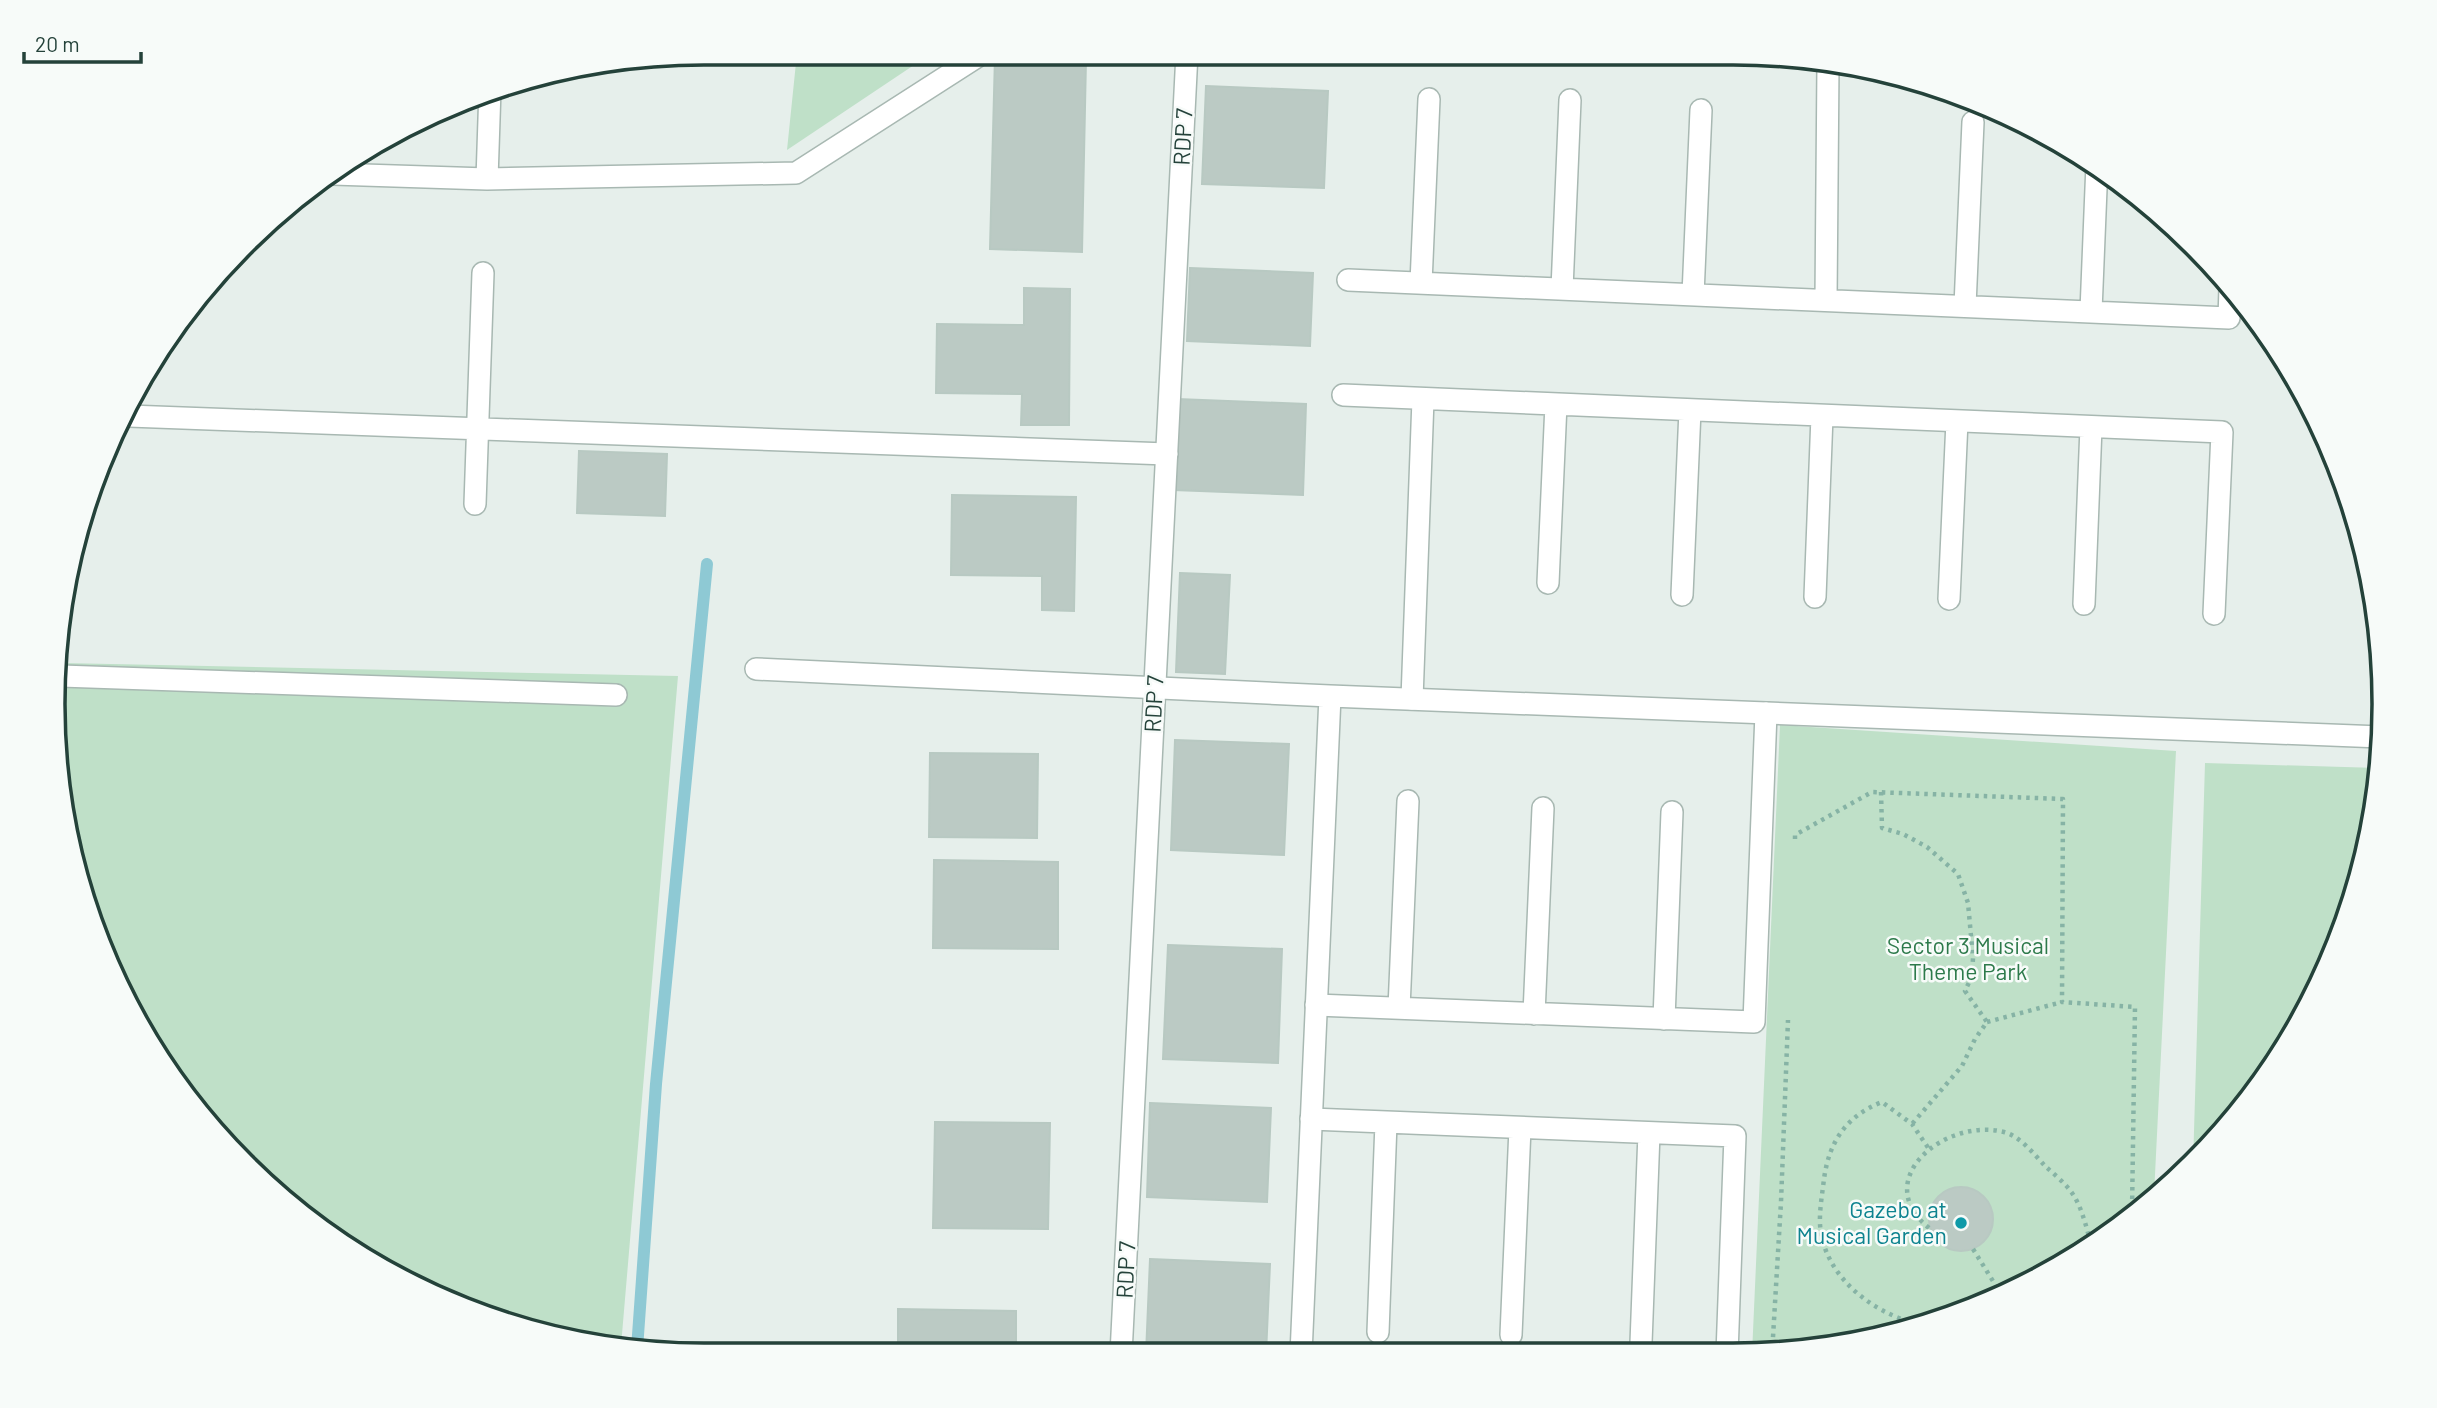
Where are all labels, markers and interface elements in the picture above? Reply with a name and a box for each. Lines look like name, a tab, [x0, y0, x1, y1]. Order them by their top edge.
scale bar	[24, 21, 142, 65]
text: 20 m	[35, 31, 80, 56]
street label: RDP 7	[1167, 107, 1197, 166]
street label: RDP 7	[1138, 674, 1168, 733]
park label: Sector 3 Musical Theme Park	[1887, 931, 2049, 985]
place label: Gazebo at Musical Garden	[1797, 1195, 1947, 1249]
marker: Gazebo at Musical Garden	[1953, 1215, 1969, 1231]
street label: RDP 7	[1110, 1240, 1140, 1299]

